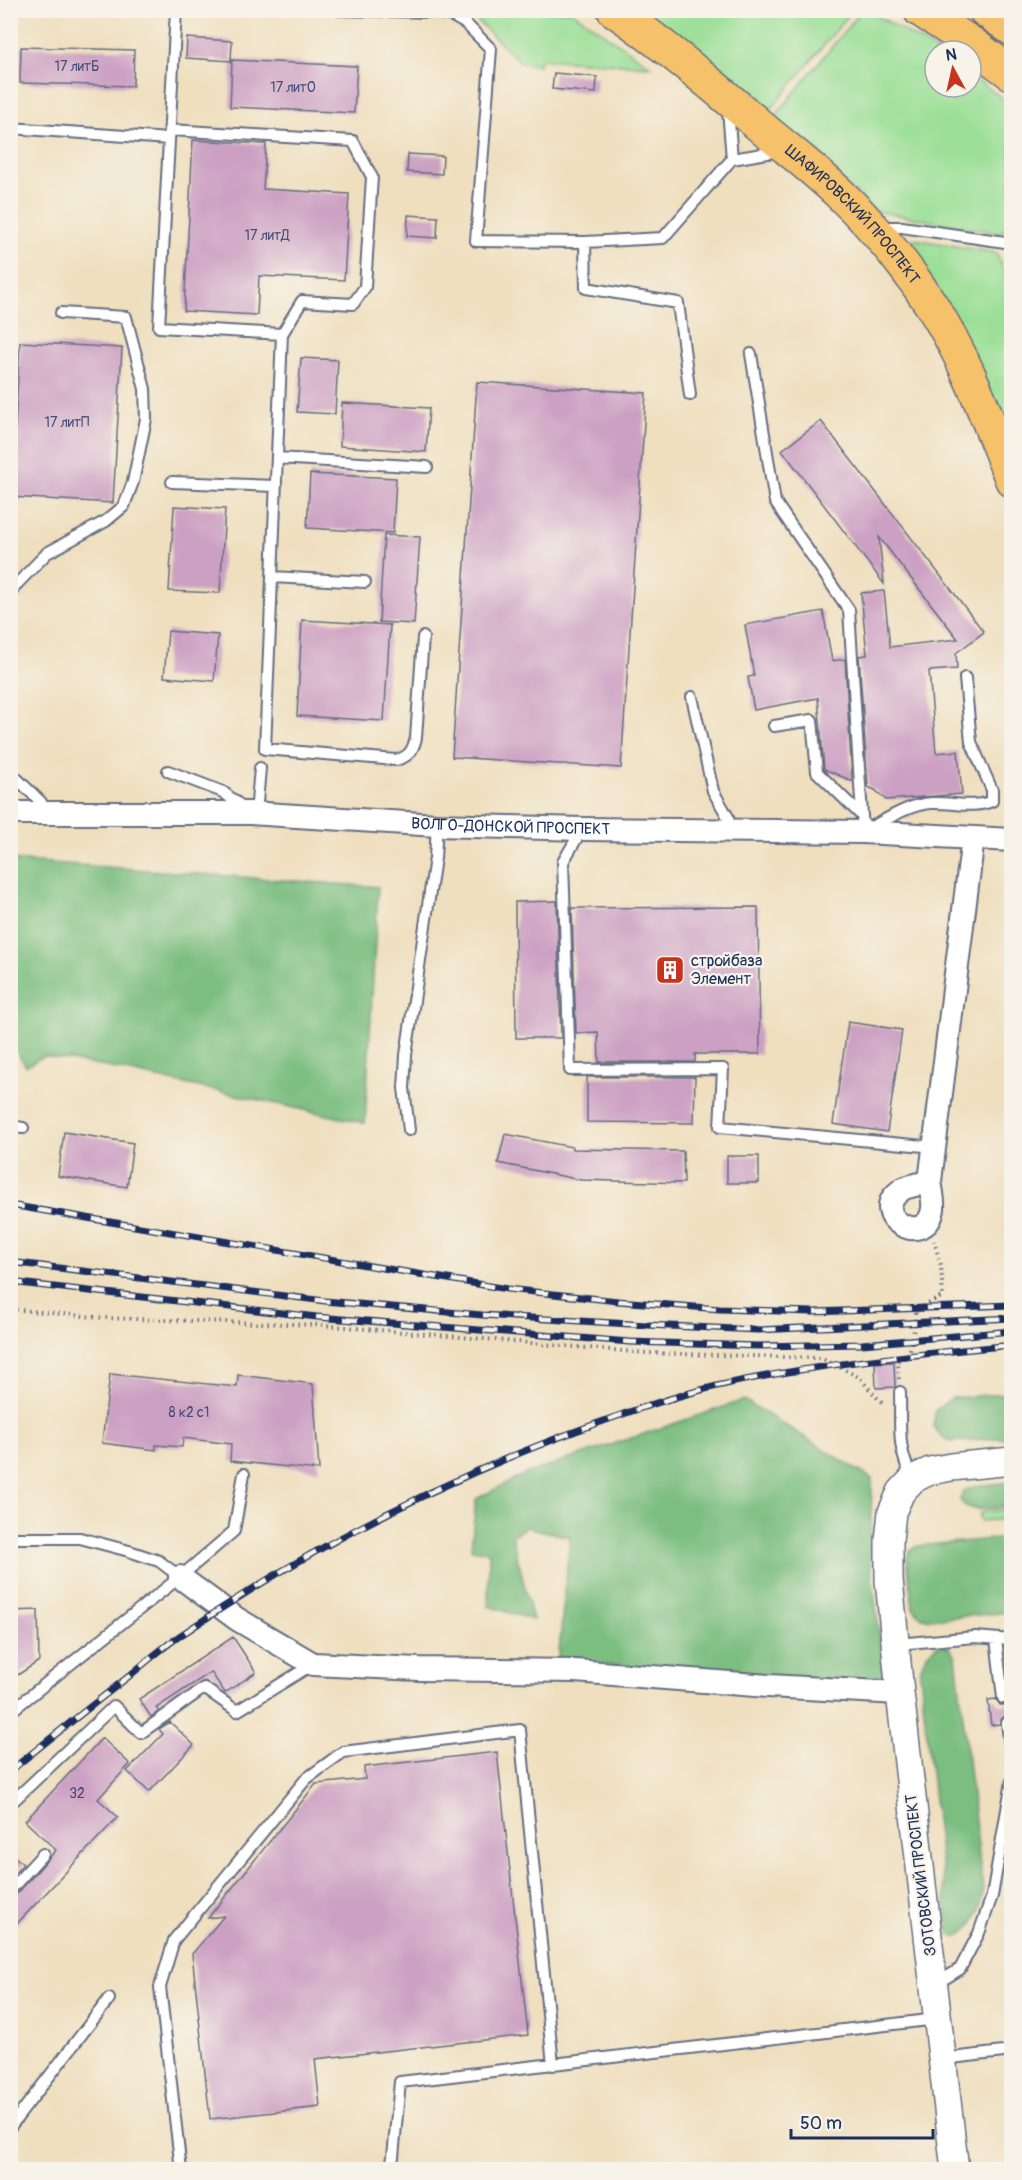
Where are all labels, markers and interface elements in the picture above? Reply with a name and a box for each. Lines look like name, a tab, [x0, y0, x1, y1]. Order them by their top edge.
north arrow	[923, 39, 983, 99]
text: N	[944, 44, 958, 66]
house number: 17 литБ	[55, 58, 99, 75]
house number: 17 литО	[270, 79, 316, 96]
street label: ШАФИРОВСКИЙ ПРОСПЕКТ	[781, 141, 924, 288]
house number: 17 литД	[245, 227, 290, 244]
house number: 17 литП	[45, 414, 89, 431]
street label: ВОЛГО-ДОНСКОЙ ПРОСПЕКТ	[410, 813, 610, 839]
place label: стройбаза Элемент	[691, 951, 762, 989]
building icon: стройбаза Элемент	[654, 954, 686, 986]
house number: 8 к2 с1	[169, 1404, 209, 1421]
house number: 32	[69, 1785, 85, 1802]
street label: ЗОТОВСКИЙ ПРОСПЕКТ	[901, 1793, 941, 1957]
scale bar	[791, 2102, 934, 2140]
text: 50 m	[800, 2112, 842, 2135]

